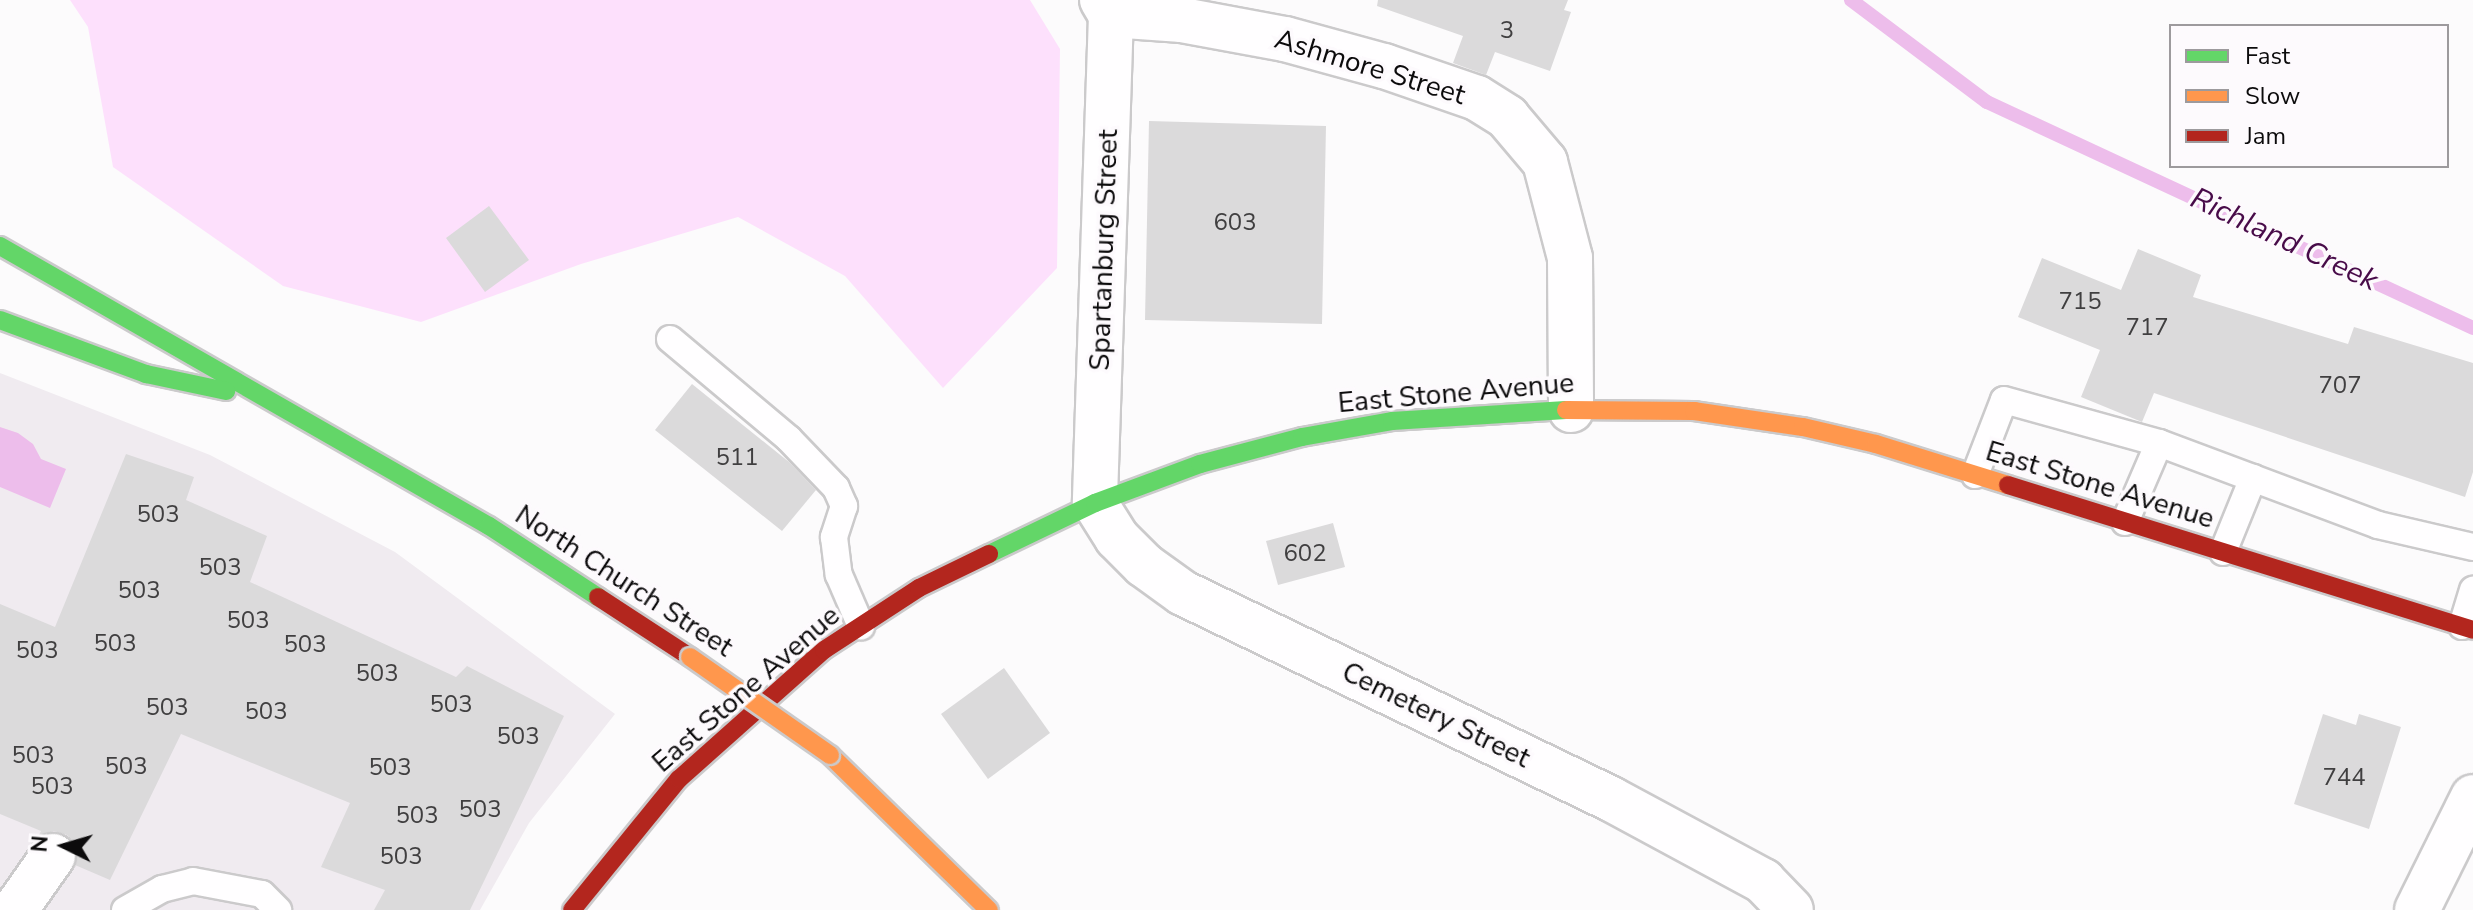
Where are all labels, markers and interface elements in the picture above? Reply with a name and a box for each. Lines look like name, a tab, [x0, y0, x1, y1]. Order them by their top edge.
house number: 3	[1500, 17, 1514, 45]
street label: Ashmore Street	[1271, 22, 1469, 112]
legend	[2169, 24, 2449, 168]
text: Fast	[2245, 40, 2290, 72]
text: Slow	[2245, 80, 2300, 112]
text: Jam	[2245, 120, 2286, 152]
street label: Spartanburg Street	[1083, 129, 1125, 371]
water label: Richland Creek	[2185, 181, 2383, 299]
house number: 603	[1213, 209, 1257, 237]
house number: 715	[2058, 288, 2102, 316]
house number: 717	[2125, 314, 2169, 342]
street label: East Stone Avenue	[1337, 366, 1575, 420]
house number: 707	[2318, 372, 2362, 400]
street label: East Stone Avenue	[1982, 434, 2218, 536]
house number: 511	[715, 444, 759, 472]
street label: North Church Street	[509, 498, 739, 664]
house number: 503	[136, 501, 180, 529]
house number: 602	[1283, 540, 1327, 568]
house number: 503	[198, 554, 242, 582]
house number: 503	[117, 577, 161, 605]
street label: East Stone Avenue	[646, 599, 846, 779]
house number: 503	[226, 607, 270, 635]
house number: 503	[93, 630, 137, 658]
house number: 503	[283, 631, 327, 659]
house number: 503	[15, 637, 59, 665]
street label: Cemetery Street	[1337, 655, 1535, 775]
house number: 503	[355, 660, 399, 688]
house number: 503	[429, 691, 473, 719]
house number: 503	[145, 694, 189, 722]
house number: 503	[244, 698, 288, 726]
house number: 503	[496, 723, 540, 751]
house number: 503	[11, 742, 55, 770]
house number: 503	[104, 753, 148, 781]
house number: 503	[368, 754, 412, 782]
house number: 744	[2322, 764, 2366, 792]
house number: 503	[30, 773, 74, 801]
house number: 503	[458, 796, 502, 824]
house number: 503	[395, 802, 439, 830]
north arrow	[24, 806, 104, 886]
text: N	[24, 834, 56, 853]
house number: 503	[379, 843, 423, 871]

